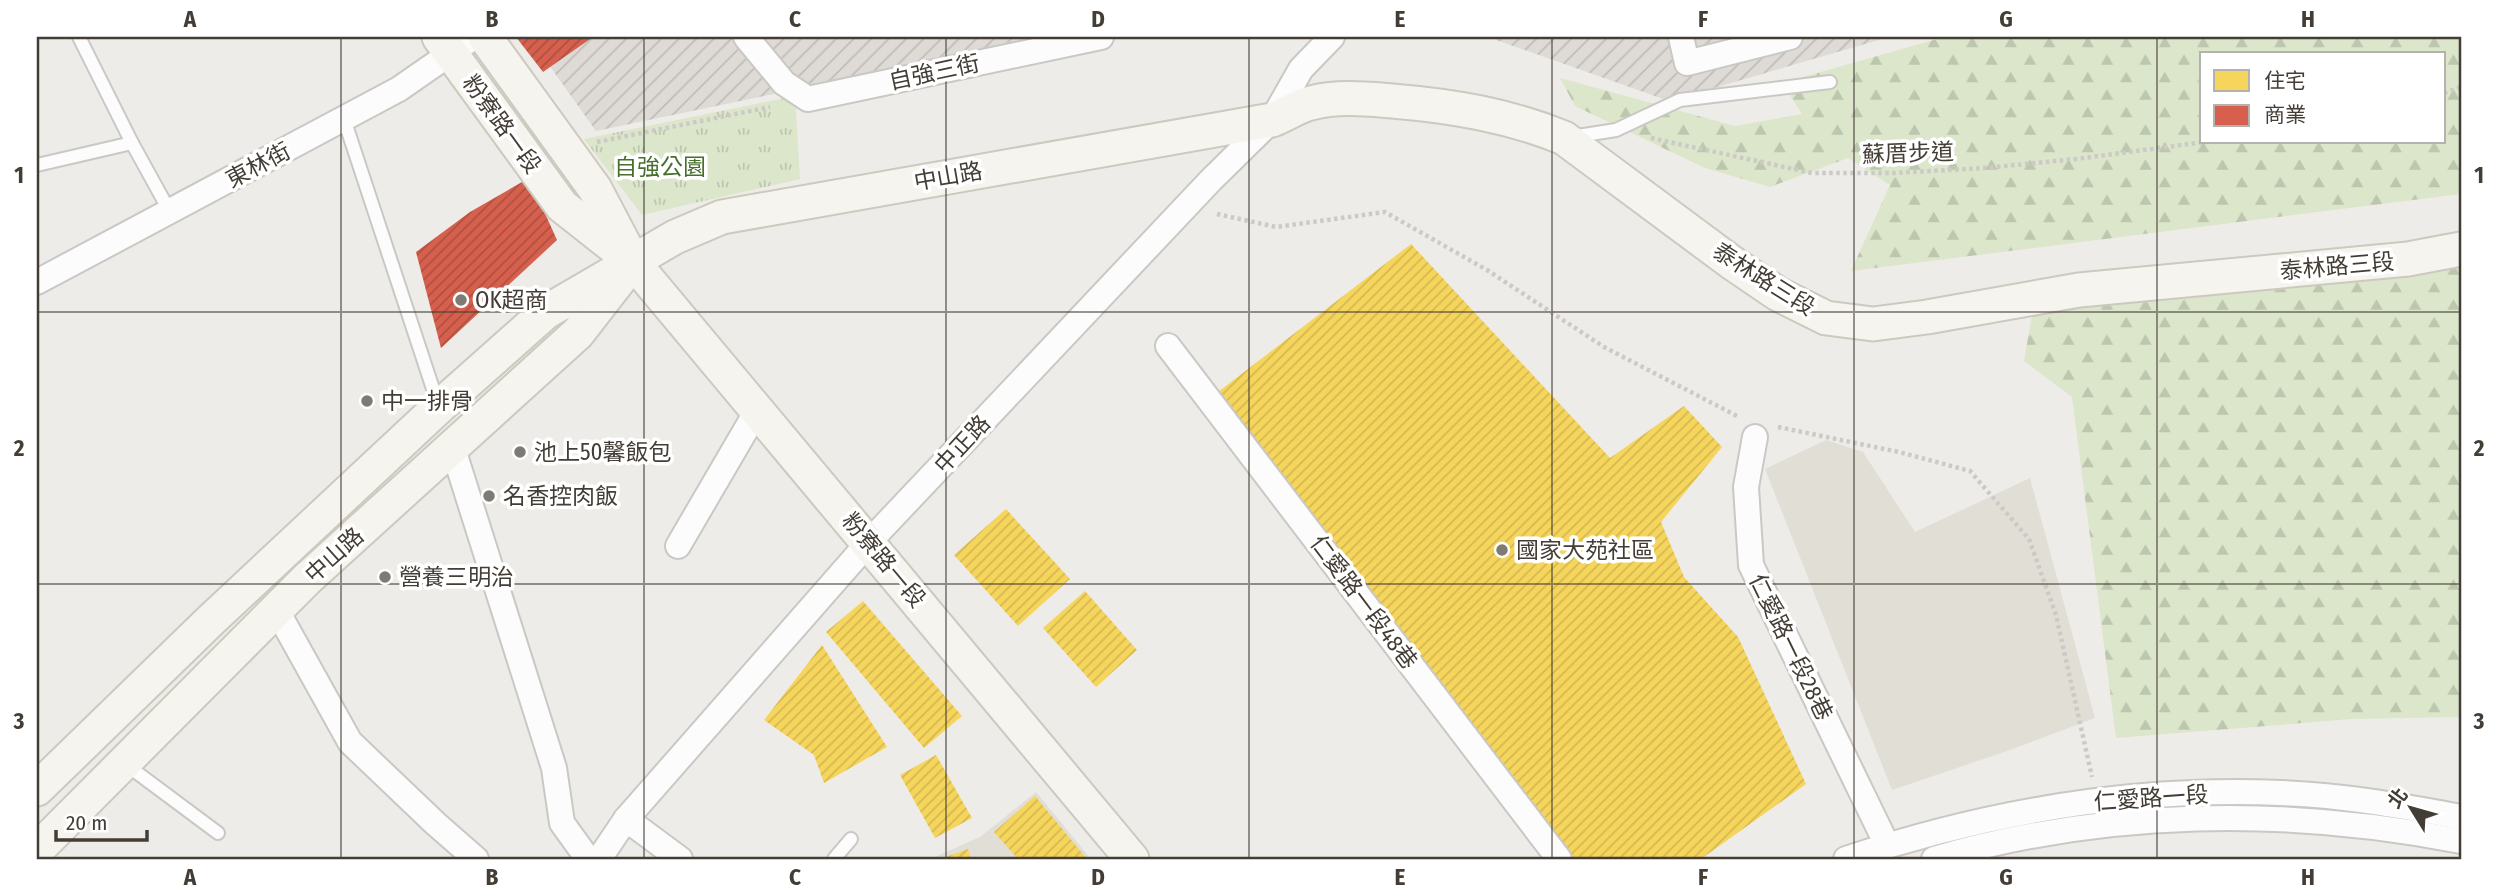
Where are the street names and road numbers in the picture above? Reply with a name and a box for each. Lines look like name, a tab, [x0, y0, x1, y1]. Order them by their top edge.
street label: 自強三街	[886, 49, 982, 95]
street label: 粉寮路一段	[457, 69, 547, 179]
street label: 東林街	[221, 136, 295, 194]
street label: 蘇厝步道	[1862, 137, 1954, 169]
street label: 中山路	[912, 156, 984, 196]
street label: 泰林路三段	[1708, 237, 1820, 321]
street label: 泰林路三段	[2278, 247, 2396, 285]
street label: 中正路	[928, 409, 996, 479]
street label: 粉寮路一段	[836, 507, 932, 613]
street label: 中山路	[299, 522, 369, 588]
street label: 仁愛路一段48巷	[1304, 529, 1424, 675]
street label: 仁愛路一段28巷	[1743, 569, 1839, 725]
street label: 仁愛路一段	[2093, 780, 2209, 816]

